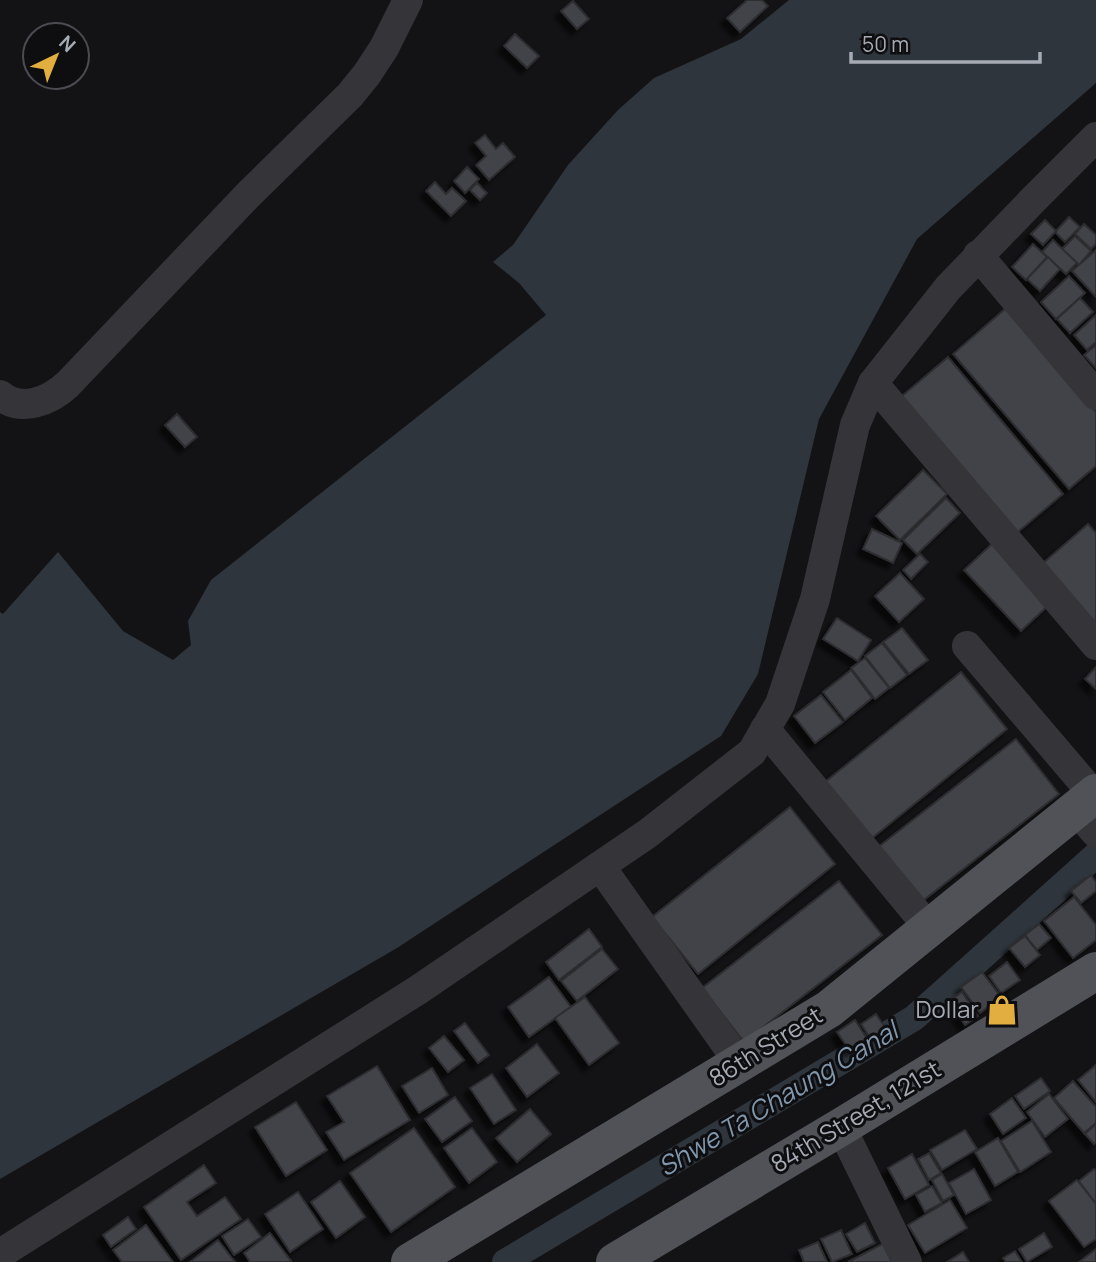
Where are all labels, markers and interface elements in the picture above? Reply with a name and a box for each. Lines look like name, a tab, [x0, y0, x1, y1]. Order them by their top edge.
north arrow	[21, 21, 91, 91]
scale bar	[851, 21, 1040, 65]
text: N	[54, 29, 81, 58]
text: 50 m	[862, 30, 909, 58]
place label: Dollar	[915, 992, 979, 1025]
shop icon: Dollar	[985, 993, 1019, 1027]
street label: 86th Street	[702, 998, 828, 1094]
water label: Shwe Ta Chaung Canal	[651, 1011, 907, 1184]
street label: 84th Street, 121st	[764, 1052, 946, 1180]

